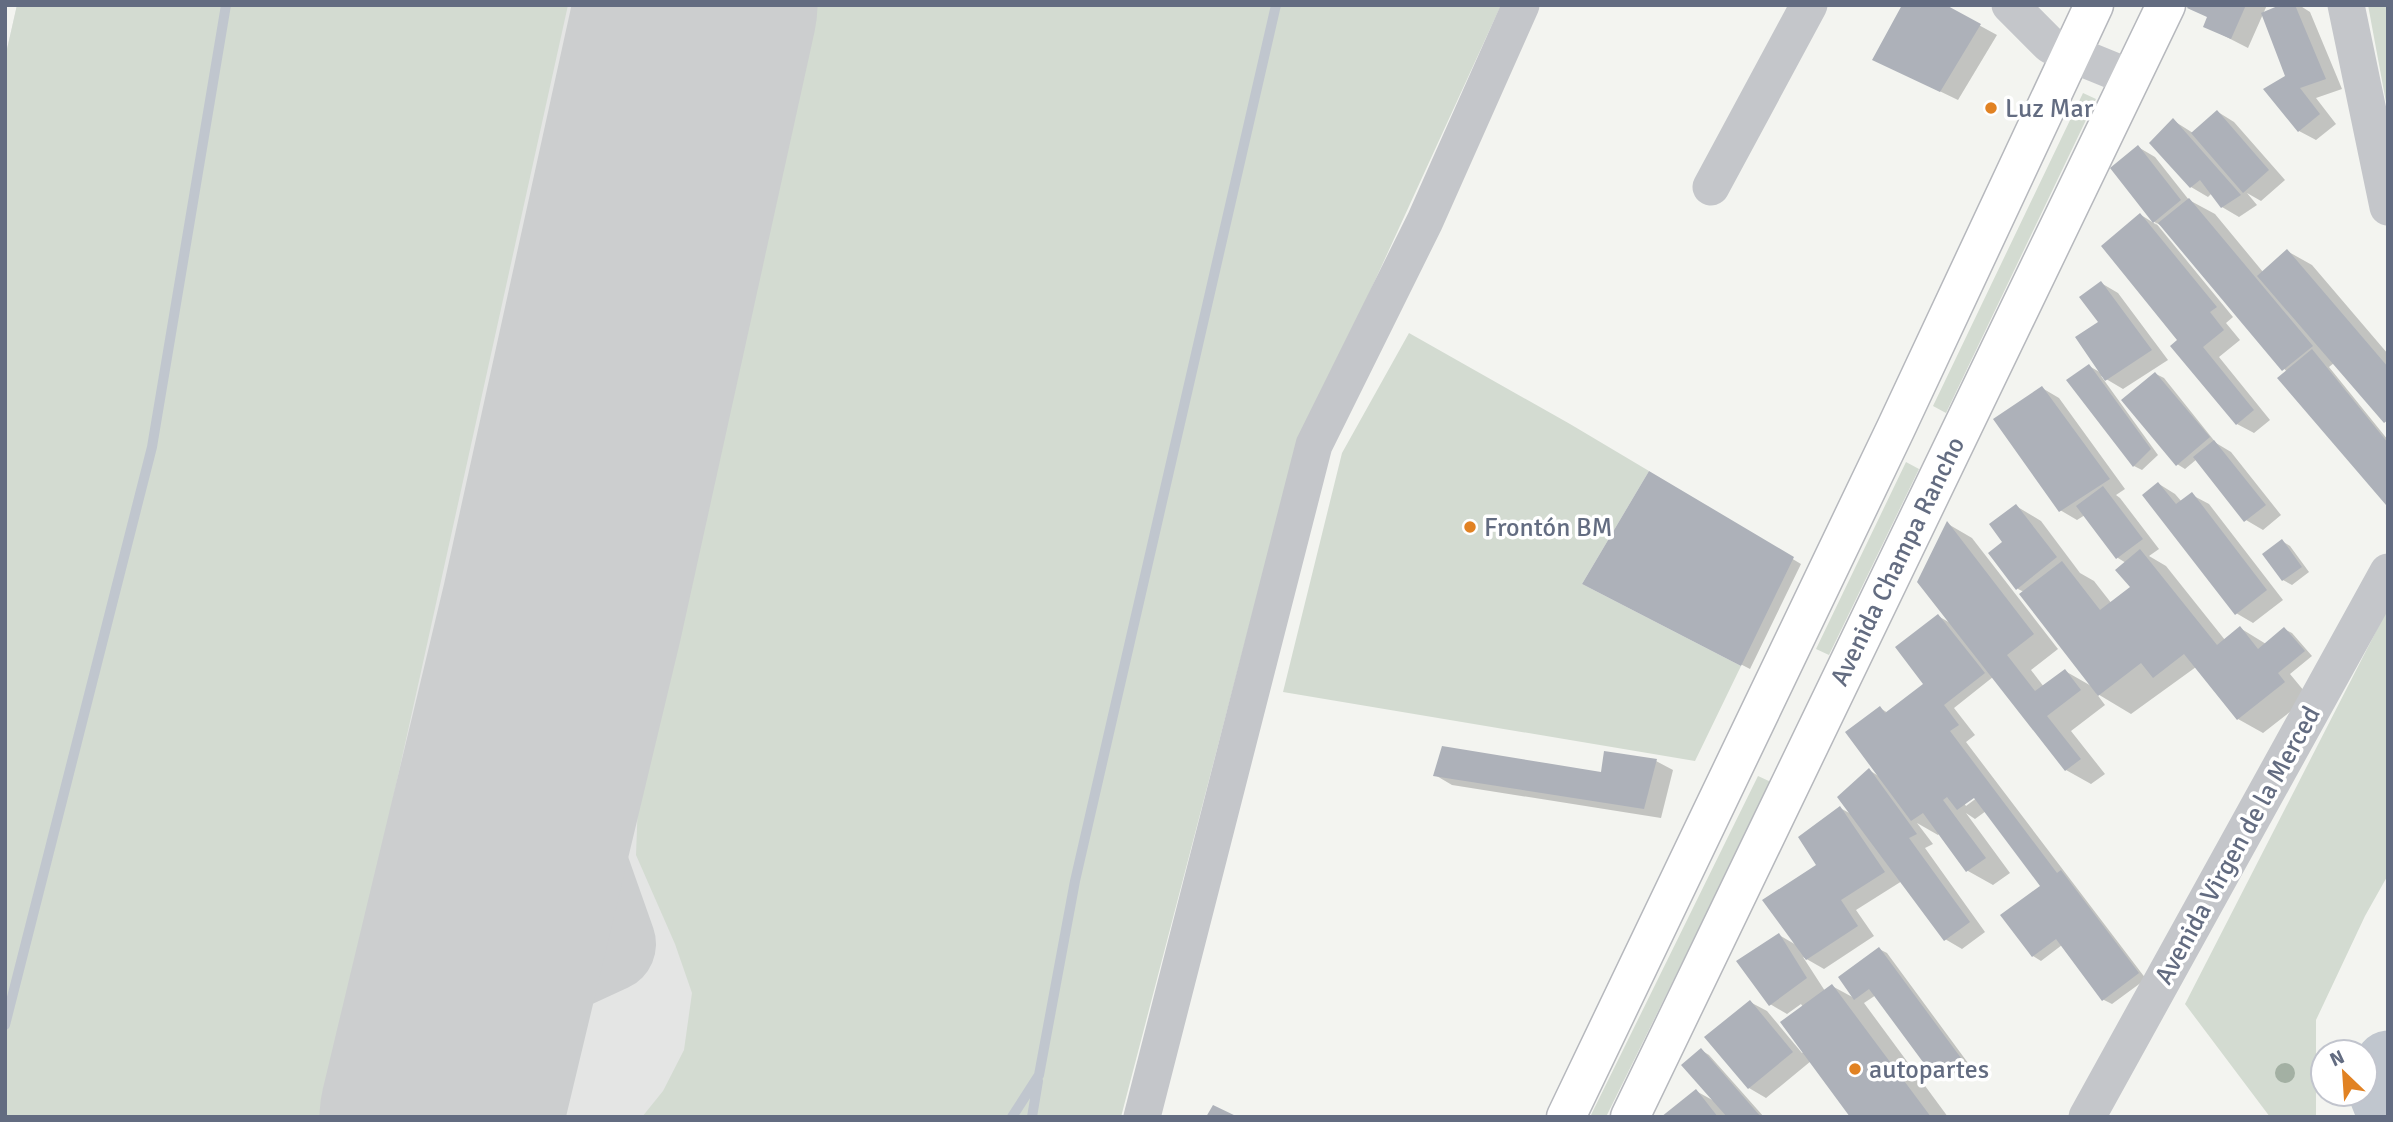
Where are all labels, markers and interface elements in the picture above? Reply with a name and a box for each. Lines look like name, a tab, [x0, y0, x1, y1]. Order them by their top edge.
place label: Luz Mar	[2005, 93, 2094, 125]
marker: Luz Mar	[1983, 100, 1999, 116]
street label: Avenida Champa Rancho	[1824, 432, 1972, 691]
place label: Frontón BM	[1484, 512, 1613, 544]
marker: Frontón BM	[1462, 519, 1478, 535]
street label: Avenida Virgen de la Merced	[2148, 701, 2328, 990]
north arrow	[2309, 1038, 2379, 1108]
text: N	[2326, 1045, 2348, 1072]
place label: autopartes	[1869, 1054, 1989, 1086]
marker: autopartes	[1847, 1061, 1863, 1077]

